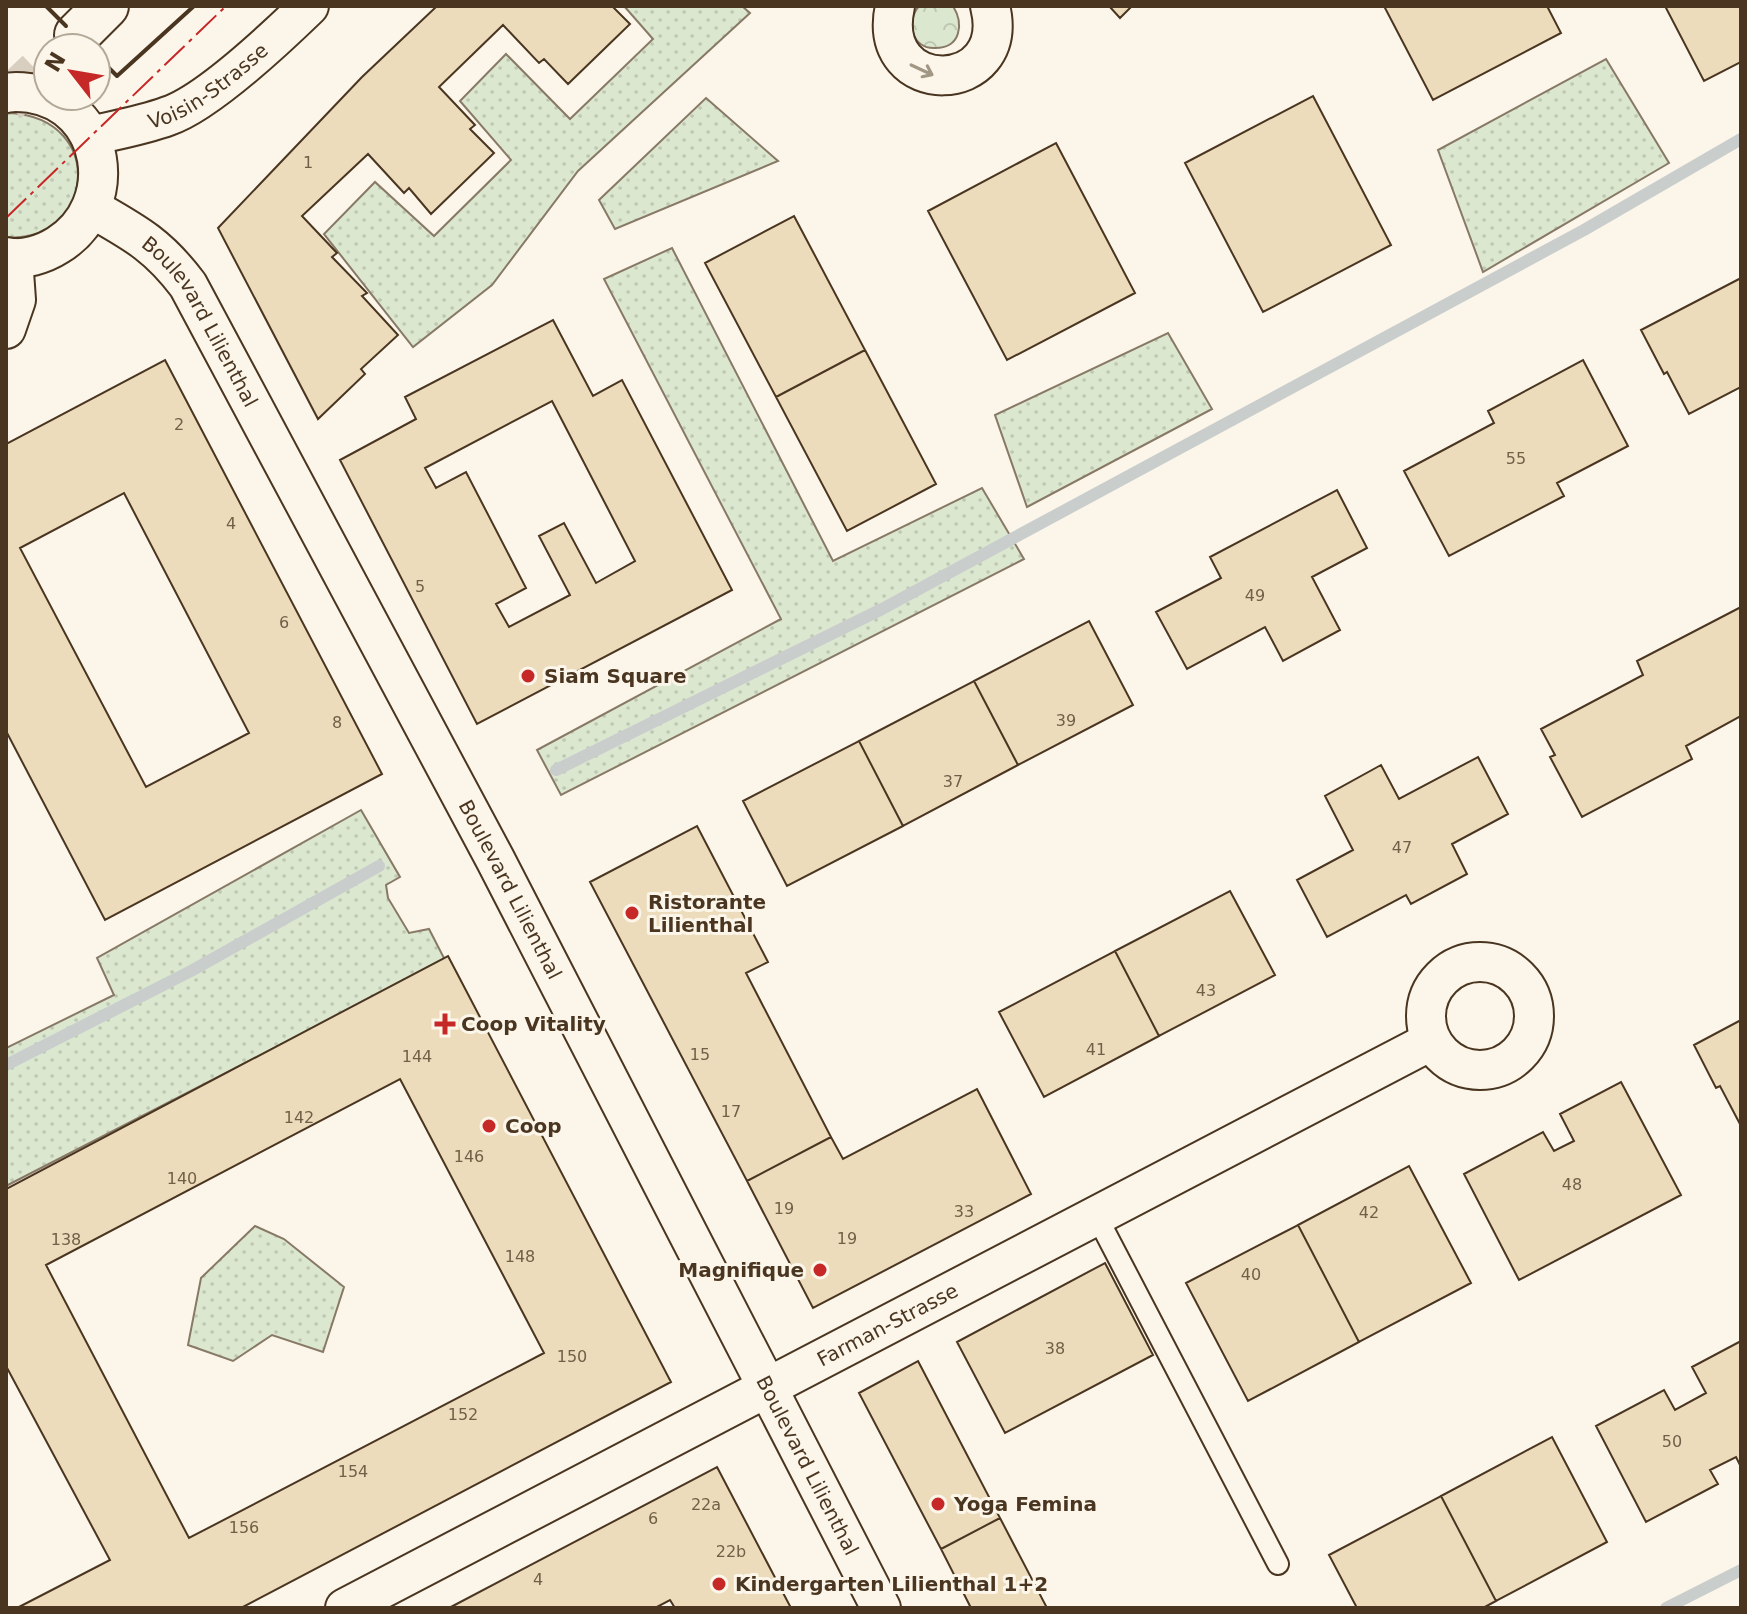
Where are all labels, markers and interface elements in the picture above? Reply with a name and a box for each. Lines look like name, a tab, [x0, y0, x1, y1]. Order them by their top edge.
north arrow	[32, 32, 112, 112]
street label: Voisin-Strasse	[145, 38, 273, 134]
text: N	[40, 48, 71, 76]
one-way arrow	[910, 63, 934, 78]
house number: 1	[303, 153, 313, 172]
street label: Boulevard Lilienthal	[137, 231, 263, 411]
house number: 2	[174, 415, 184, 434]
house number: 55	[1506, 449, 1526, 468]
house number: 4	[226, 514, 236, 533]
house number: 5	[415, 577, 425, 596]
house number: 49	[1245, 586, 1265, 605]
house number: 6	[279, 613, 289, 632]
place label: Siam Square	[544, 664, 686, 688]
marker: Siam Square	[519, 667, 537, 685]
house number: 39	[1056, 711, 1076, 730]
house number: 8	[332, 713, 342, 732]
house number: 37	[943, 772, 963, 791]
street label: Boulevard Lilienthal	[454, 796, 567, 983]
house number: 47	[1392, 838, 1412, 857]
place label: Ristorante Lilienthal	[648, 890, 766, 937]
marker: Ristorante Lilienthal	[623, 904, 641, 922]
house number: 43	[1196, 981, 1216, 1000]
place label: Coop Vitality	[461, 1012, 606, 1036]
marker: Coop Vitality	[436, 1015, 454, 1033]
house number: 41	[1086, 1040, 1106, 1059]
house number: 15	[690, 1045, 710, 1064]
house number: 144	[402, 1047, 432, 1066]
house number: 17	[721, 1102, 741, 1121]
house number: 142	[284, 1108, 314, 1127]
place label: Coop	[505, 1114, 561, 1138]
marker: Coop	[480, 1117, 498, 1135]
house number: 146	[454, 1147, 484, 1166]
house number: 140	[167, 1169, 197, 1188]
house number: 48	[1562, 1175, 1582, 1194]
house number: 19	[774, 1199, 794, 1218]
house number: 33	[954, 1202, 974, 1221]
house number: 42	[1359, 1203, 1379, 1222]
house number: 19	[837, 1229, 857, 1248]
house number: 138	[51, 1230, 81, 1249]
house number: 148	[505, 1247, 535, 1266]
place label: Magnifique	[678, 1258, 804, 1282]
marker: Magnifique	[811, 1261, 829, 1279]
house number: 40	[1241, 1265, 1261, 1284]
street label: Farman-Strasse	[813, 1278, 962, 1371]
house number: 38	[1045, 1339, 1065, 1358]
house number: 150	[557, 1347, 587, 1366]
street label: Boulevard Lilienthal	[751, 1372, 864, 1559]
house number: 152	[448, 1405, 478, 1424]
house number: 50	[1662, 1432, 1682, 1451]
house number: 154	[338, 1462, 368, 1481]
place label: Yoga Femina	[953, 1492, 1097, 1516]
house number: 22a	[691, 1495, 721, 1514]
marker: Yoga Femina	[929, 1495, 947, 1513]
house number: 6	[648, 1509, 658, 1528]
house number: 156	[229, 1518, 259, 1537]
house number: 22b	[716, 1542, 746, 1561]
house number: 4	[533, 1570, 543, 1589]
place label: Kindergarten Lilienthal 1+2	[735, 1572, 1048, 1596]
marker: Kindergarten Lilienthal 1+2	[710, 1575, 728, 1593]

